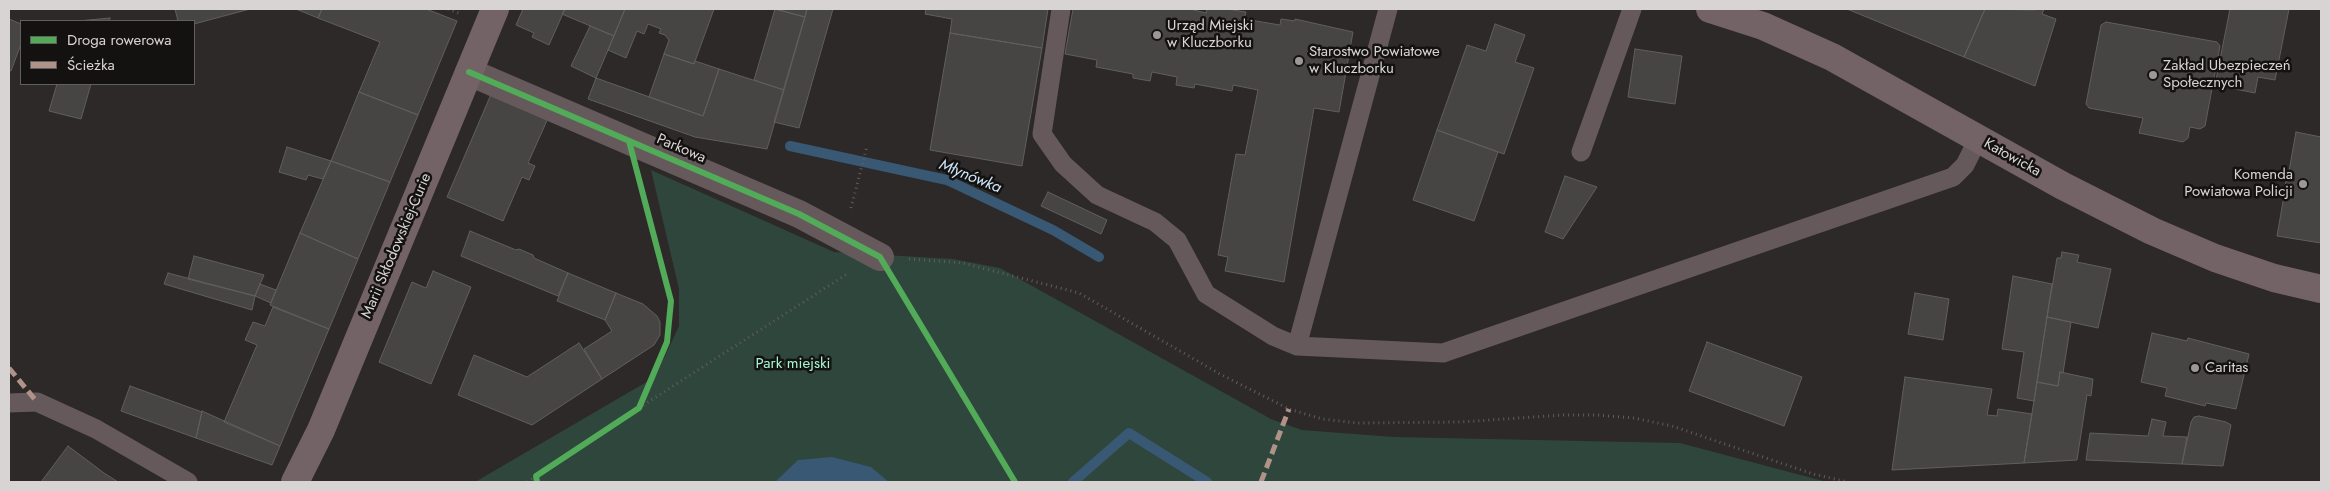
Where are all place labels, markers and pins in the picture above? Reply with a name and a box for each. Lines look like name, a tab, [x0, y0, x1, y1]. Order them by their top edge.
place label: Urząd Miejski w Kluczborku	[1167, 17, 1253, 52]
marker: Urząd Miejski w Kluczborku	[1151, 29, 1163, 41]
place label: Starostwo Powiatowe w Kluczborku	[1309, 43, 1440, 78]
marker: Starostwo Powiatowe w Kluczborku	[1293, 55, 1305, 67]
place label: Zakład Ubezpieczeń Społecznych	[2163, 57, 2291, 92]
marker: Zakład Ubezpieczeń Społecznych	[2147, 69, 2159, 81]
place label: Komenda Powiatowa Policji	[2184, 166, 2293, 201]
marker: Komenda Powiatowa Policji	[2297, 178, 2309, 190]
place label: Caritas	[2205, 359, 2248, 377]
marker: Caritas	[2189, 362, 2201, 374]

